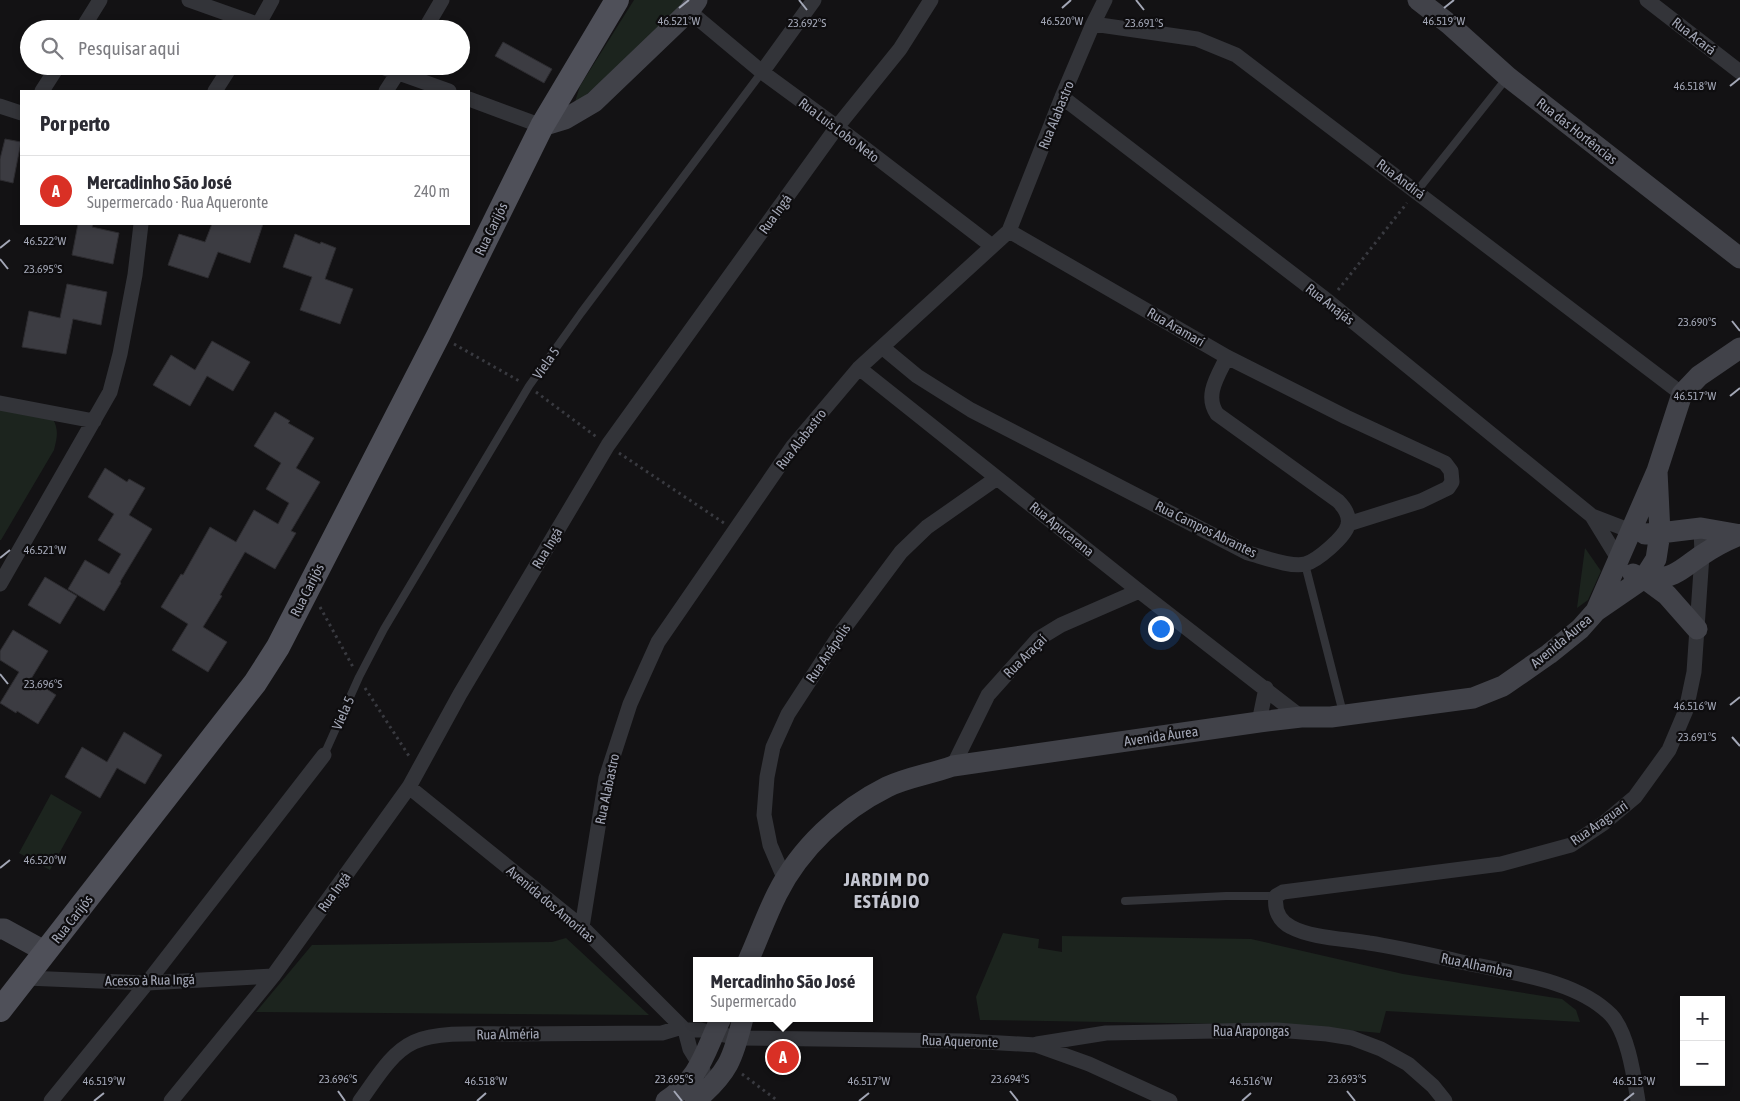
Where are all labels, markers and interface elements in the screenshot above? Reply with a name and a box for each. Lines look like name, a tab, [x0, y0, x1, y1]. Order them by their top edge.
text: 46.521°W	[658, 14, 700, 28]
text: 46.520°W	[1041, 14, 1083, 28]
text: 46.519°W	[1423, 14, 1465, 28]
street label: Rua Acará	[1669, 14, 1719, 58]
text: 23.692°S	[788, 16, 826, 30]
text: 23.691°S	[1125, 16, 1163, 30]
search box	[20, 20, 470, 75]
icon: search	[38, 34, 66, 62]
text: Pesquisar aqui	[78, 37, 180, 59]
street label: Rua Alabastro	[1035, 79, 1077, 151]
text: 46.518°W	[1674, 79, 1716, 93]
street label: Rua Luis Lobo Neto	[796, 95, 882, 165]
street label: Rua das Hortências	[1534, 95, 1620, 167]
text: Por perto	[40, 111, 110, 135]
street label: Rua Andirá	[1374, 156, 1428, 202]
text: Mercadinho São José	[87, 171, 232, 193]
text: A	[52, 182, 60, 200]
text: 240 m	[414, 182, 450, 200]
street label: Rua Ingá	[755, 191, 795, 237]
text: Supermercado · Rua Aqueronte	[87, 193, 268, 211]
street label: Rua Carijós	[471, 200, 511, 258]
text: 46.522°W	[24, 234, 66, 248]
text: 23.695°S	[24, 262, 62, 276]
street label: Rua Anajás	[1303, 280, 1357, 328]
street label: Rua Aramarí	[1145, 304, 1207, 350]
text: 23.690°S	[1678, 315, 1716, 329]
street label: Viela 5	[529, 344, 563, 382]
text: 46.517°W	[1674, 389, 1716, 403]
street label: Rua Alabastro	[772, 406, 830, 472]
street label: Rua Campos Abrantes	[1153, 497, 1259, 561]
street label: Rua Apucarana	[1027, 498, 1097, 560]
street label: Rua Ingá	[529, 525, 565, 571]
text: 46.521°W	[24, 543, 66, 557]
street label: Rua Carijós	[287, 561, 327, 619]
street label: Avenida Áurea	[1527, 611, 1595, 671]
your location	[1148, 616, 1174, 642]
street label: Rua Anápolis	[803, 621, 854, 685]
street label: Rua Araçaí	[1000, 631, 1050, 681]
text: 23.696°S	[24, 677, 62, 691]
street label: Viela 5	[329, 694, 357, 732]
text: 46.516°W	[1674, 699, 1716, 713]
street label: Avenida Áurea	[1123, 723, 1199, 749]
text: 23.691°S	[1678, 730, 1716, 744]
street label: Rua Alabastro	[592, 752, 622, 826]
street label: Rua Araguari	[1567, 798, 1631, 848]
text: 46.520°W	[24, 853, 66, 867]
street label: Avenida dos Amoritas	[504, 862, 598, 946]
district label: JARDIM DO ESTÁDIO	[843, 868, 930, 912]
street label: Rua Ingá	[314, 869, 354, 915]
street label: Rua Carijós	[48, 892, 96, 946]
street label: Rua Alhambra	[1440, 950, 1514, 980]
popup	[693, 957, 873, 1022]
text: Mercadinho São José	[711, 970, 855, 992]
street label: Acesso à Rua Ingá	[105, 971, 195, 989]
text: Supermercado	[711, 992, 797, 1010]
map controls	[1680, 996, 1725, 1086]
button: +	[1680, 996, 1725, 1041]
street label: Rua Arapongas	[1213, 1023, 1289, 1039]
street label: Rua Alméria	[476, 1025, 540, 1043]
street label: Rua Aqueronte	[921, 1032, 999, 1050]
pin: A	[767, 1038, 799, 1076]
button: −	[1680, 1041, 1725, 1086]
text: 23.696°S	[319, 1072, 357, 1086]
text: 23.695°S	[655, 1072, 693, 1086]
text: 23.694°S	[991, 1072, 1029, 1086]
text: 23.693°S	[1328, 1072, 1366, 1086]
text: 46.519°W	[83, 1074, 125, 1088]
text: 46.518°W	[465, 1074, 507, 1088]
text: 46.517°W	[848, 1074, 890, 1088]
text: 46.516°W	[1230, 1074, 1272, 1088]
text: 46.515°W	[1613, 1074, 1655, 1088]

